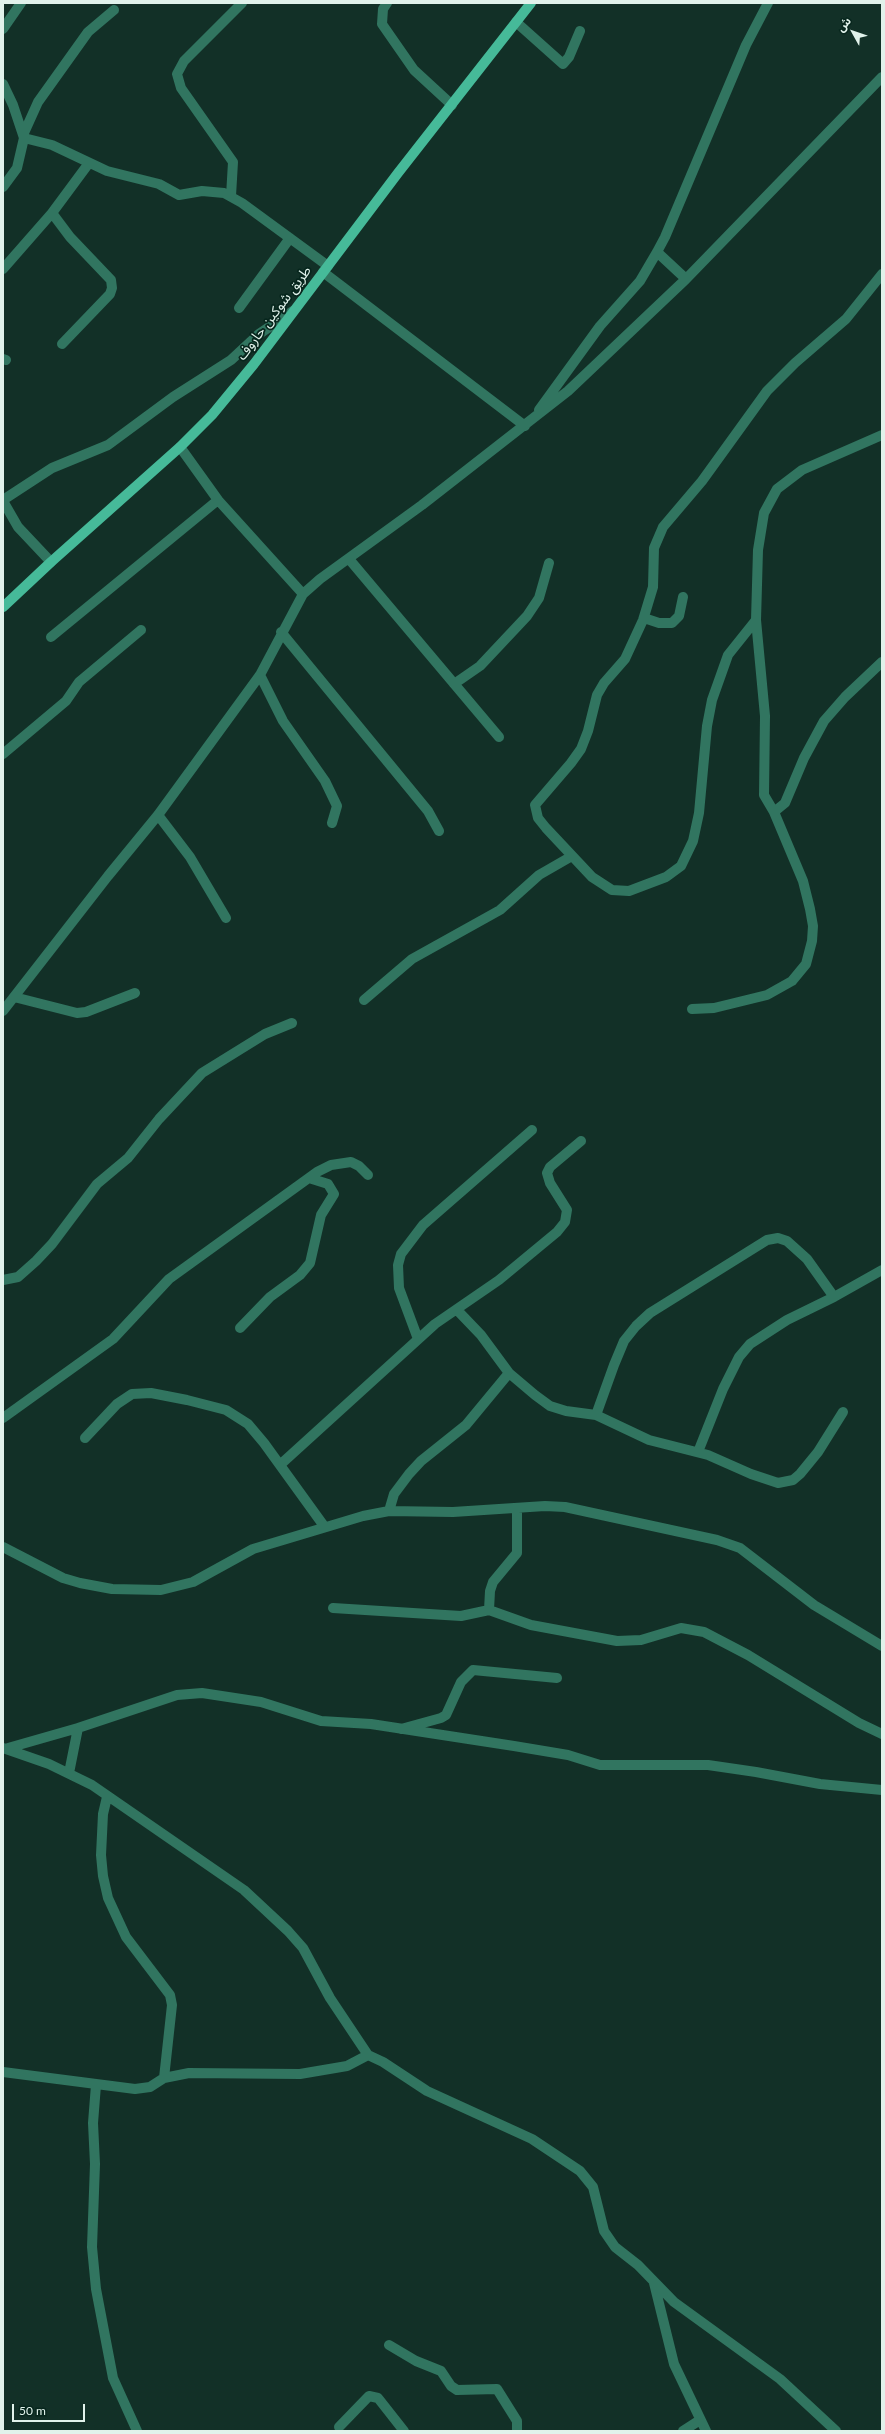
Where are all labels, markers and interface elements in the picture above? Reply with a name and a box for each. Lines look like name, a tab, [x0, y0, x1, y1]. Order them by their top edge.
north arrow	[833, 12, 873, 52]
text: ش	[834, 14, 853, 34]
street label: طريق شوكين حاروف	[233, 263, 315, 363]
scale bar	[14, 2396, 87, 2422]
text: 50 m	[19, 2403, 46, 2418]

